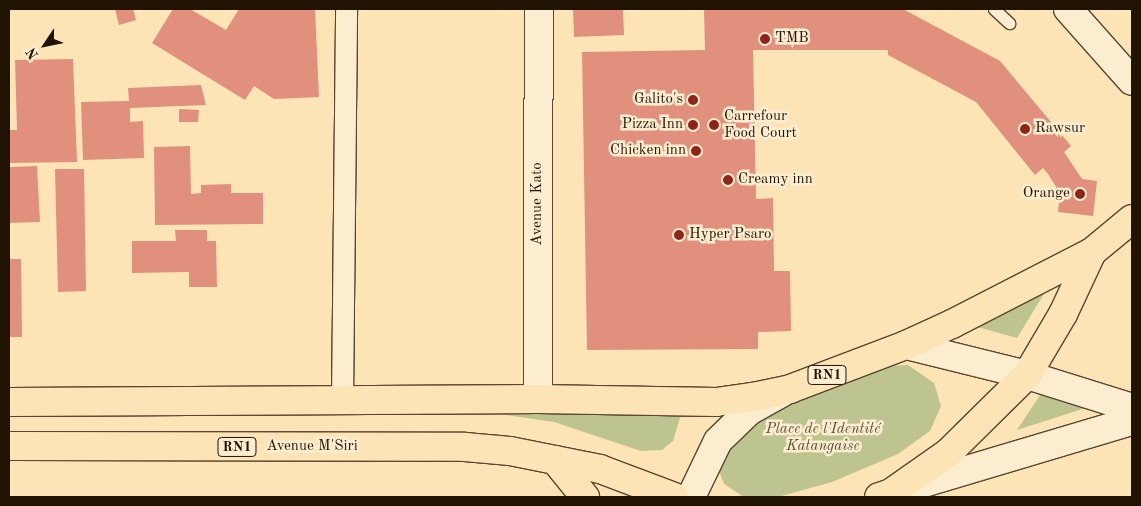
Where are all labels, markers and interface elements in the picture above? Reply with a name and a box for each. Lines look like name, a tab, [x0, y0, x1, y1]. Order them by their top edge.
north arrow	[20, 20, 70, 70]
place label: TMB	[775, 30, 809, 48]
marker: TMB	[759, 33, 771, 45]
text: N	[24, 45, 41, 62]
place label: Galito's	[634, 91, 683, 109]
marker: Galito's	[687, 94, 699, 106]
place label: Carrefour Food Court	[724, 107, 797, 142]
place label: Pizza Inn	[622, 116, 683, 134]
marker: Pizza Inn	[687, 119, 699, 131]
marker: Carrefour Food Court	[708, 119, 720, 131]
place label: Rawsur	[1035, 120, 1085, 138]
marker: Rawsur	[1019, 123, 1031, 135]
place label: Chicken inn	[610, 142, 686, 160]
marker: Chicken inn	[690, 145, 702, 157]
street label: Avenue Kato	[529, 162, 547, 246]
place label: Creamy inn	[738, 171, 813, 189]
marker: Creamy inn	[722, 174, 734, 186]
place label: Orange	[1023, 185, 1070, 203]
marker: Orange	[1074, 188, 1086, 200]
place label: Hyper Psaro	[689, 226, 771, 244]
marker: Hyper Psaro	[673, 229, 685, 241]
road number: RN1	[807, 364, 847, 386]
park label: Place de l'Identité Katangaise	[766, 420, 880, 455]
road number: RN1	[217, 436, 257, 458]
street label: Avenue M'Siri	[266, 438, 358, 456]

